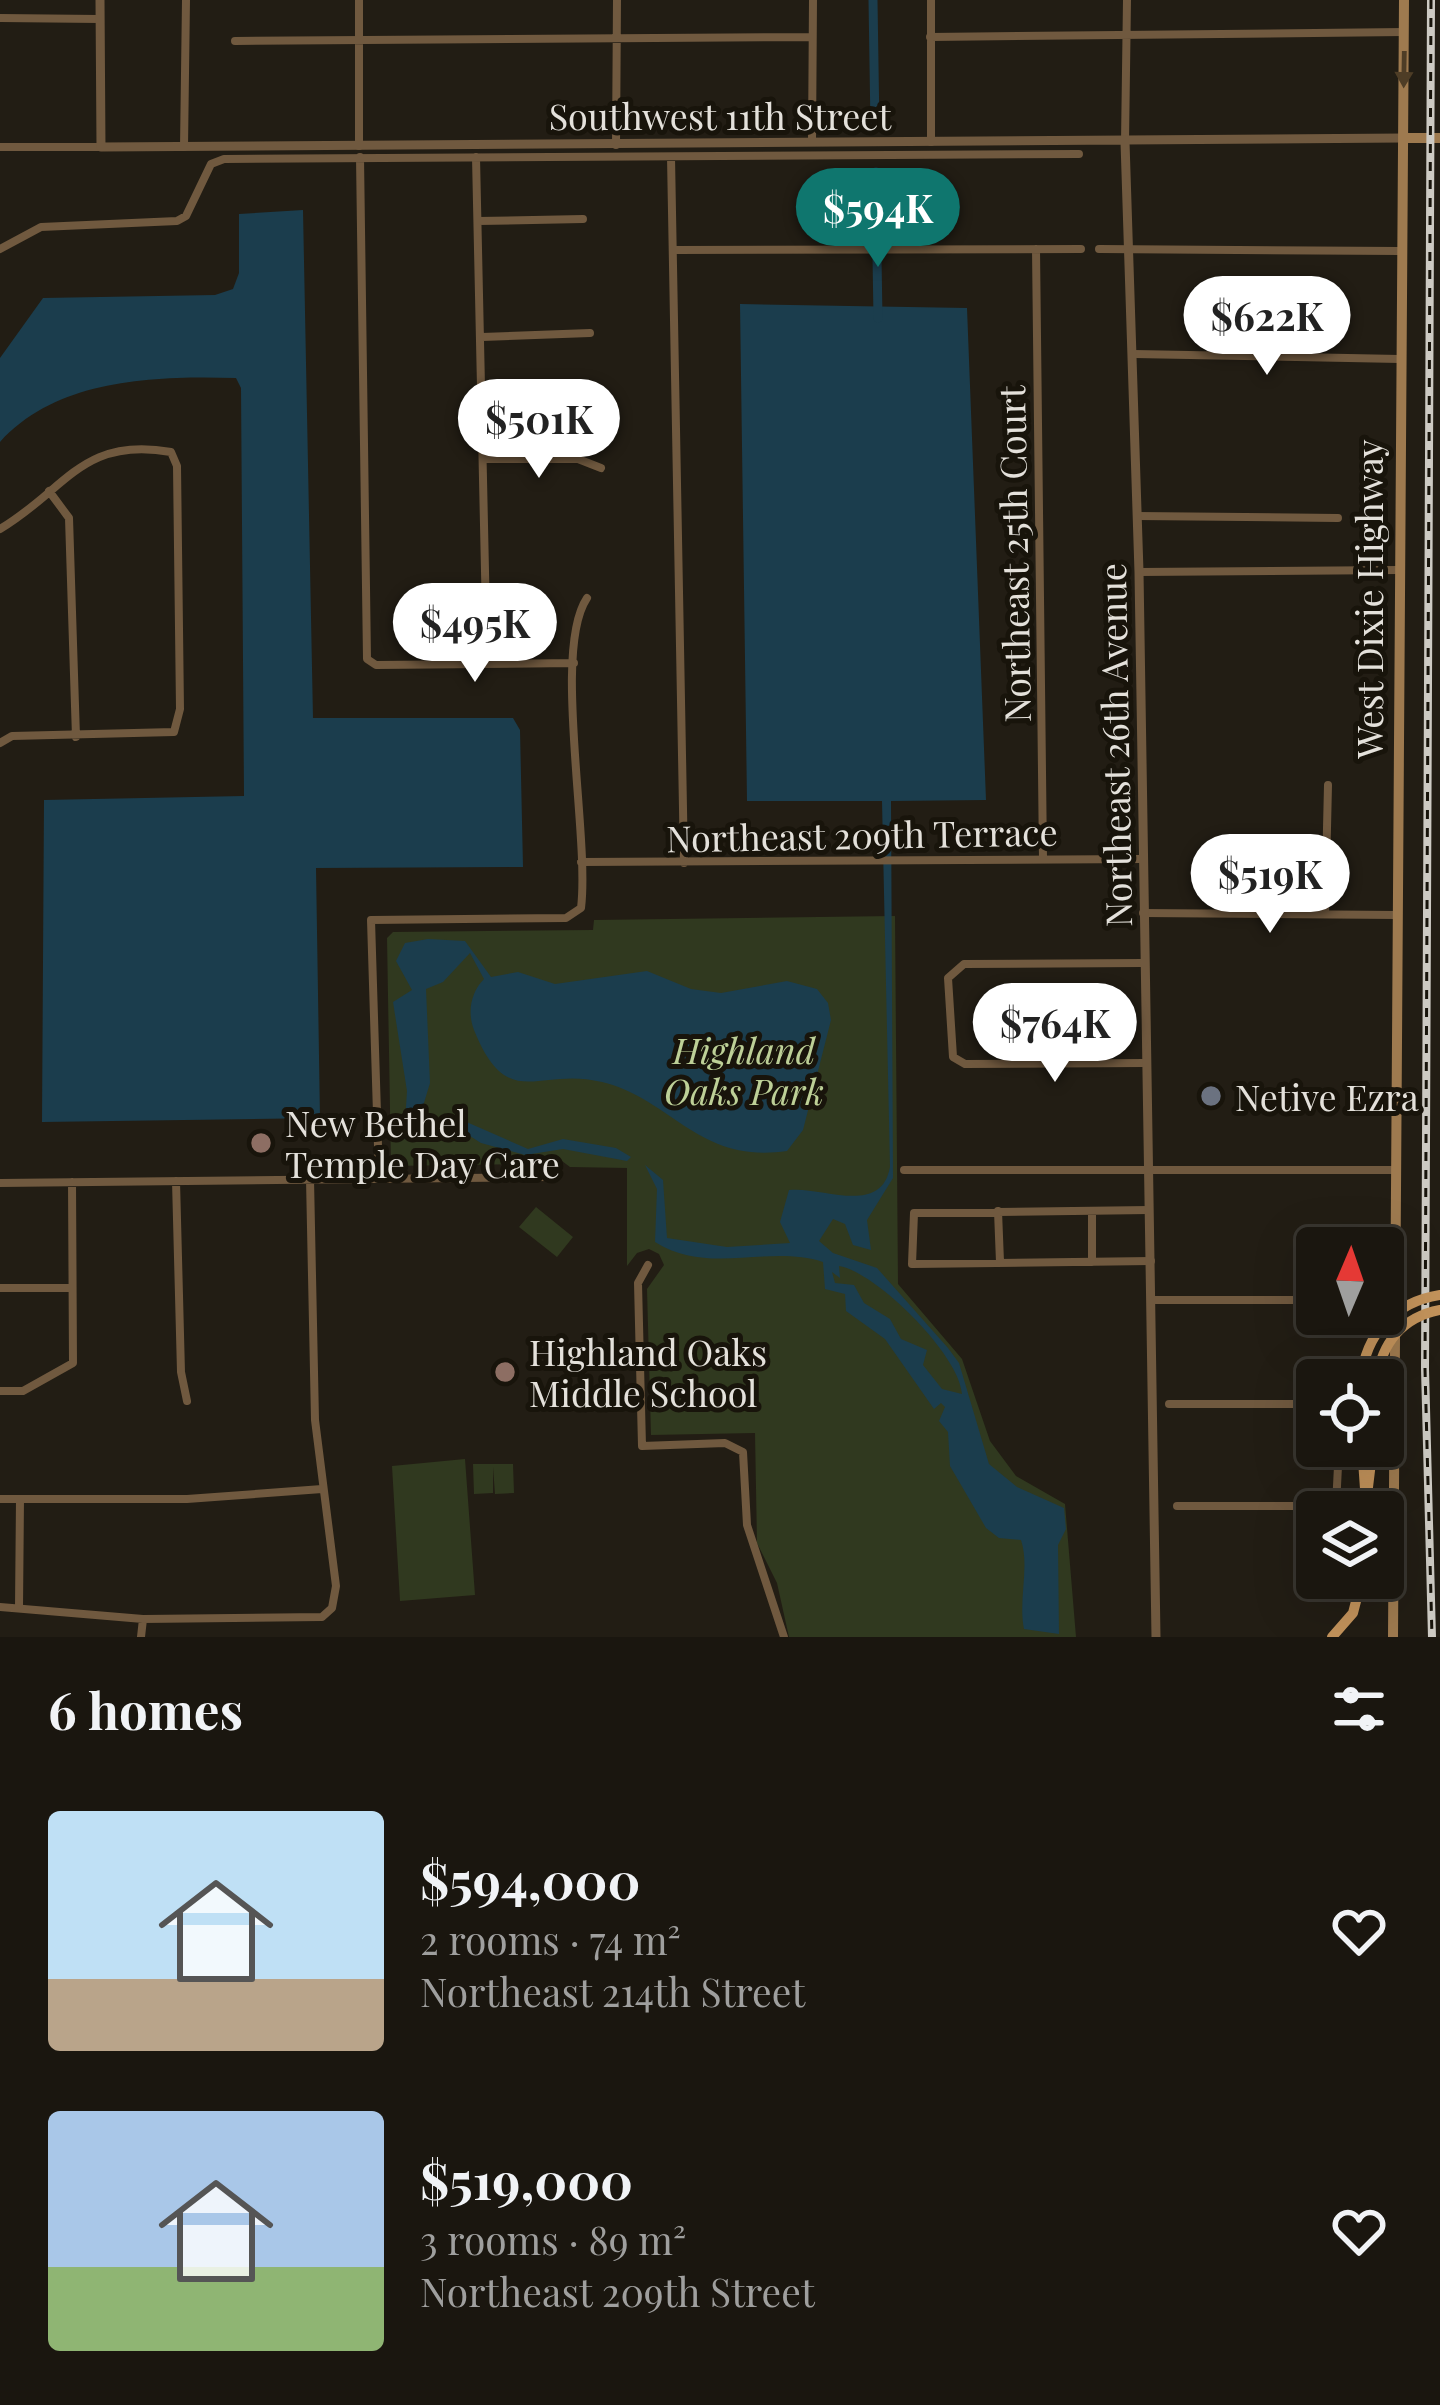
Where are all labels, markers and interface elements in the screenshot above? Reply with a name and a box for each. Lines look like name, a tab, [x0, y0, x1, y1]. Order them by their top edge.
one-way arrow	[1394, 51, 1413, 89]
street label: Southwest 11th Street	[549, 91, 893, 139]
pin: $594K	[794, 168, 962, 270]
text: $594K	[823, 181, 933, 233]
pin: $622K	[1183, 276, 1351, 378]
text: $622K	[1211, 289, 1323, 341]
pin: $501K	[455, 379, 623, 481]
street label: Northeast 25th Court	[986, 384, 1040, 723]
text: $501K	[485, 392, 593, 444]
street label: West Dixie Highway	[1344, 439, 1392, 760]
street label: Northeast 26th Avenue	[1087, 563, 1141, 927]
pin: $495K	[391, 583, 559, 685]
text: $495K	[420, 596, 530, 648]
street label: Northeast 209th Terrace	[666, 807, 1058, 861]
pin: $519K	[1186, 834, 1354, 936]
text: $519K	[1218, 847, 1322, 899]
pin: $764K	[971, 983, 1139, 1085]
text: $764K	[1000, 996, 1110, 1048]
park label: Highland Oaks Park	[664, 1025, 824, 1114]
place label: Netive Ezra	[1235, 1072, 1419, 1120]
marker: Netive Ezra	[1198, 1083, 1224, 1109]
place label: New Bethel Temple Day Care	[285, 1098, 560, 1187]
marker: New Bethel Temple Day Care	[248, 1130, 274, 1156]
north arrow	[1296, 1227, 1404, 1335]
map controls	[1296, 1227, 1404, 1599]
place label: Highland Oaks Middle School	[529, 1327, 767, 1416]
marker: Highland Oaks Middle School	[492, 1359, 518, 1385]
button: locate	[1296, 1359, 1404, 1467]
button: layers	[1296, 1491, 1404, 1599]
text: 6 homes	[48, 1675, 243, 1743]
icon: filters	[1326, 1676, 1392, 1742]
text: $594,000	[420, 1845, 640, 1913]
icon: home	[144, 1859, 288, 2003]
icon: heart	[1326, 1898, 1392, 1964]
text: 2 rooms · 74 m²	[420, 1913, 681, 1965]
text: Northeast 214th Street	[420, 1965, 805, 2017]
text: $519,000	[420, 2145, 633, 2213]
icon: home	[144, 2159, 288, 2303]
icon: heart	[1326, 2198, 1392, 2264]
text: 3 rooms · 89 m²	[420, 2213, 686, 2265]
text: Northeast 209th Street	[420, 2265, 815, 2317]

